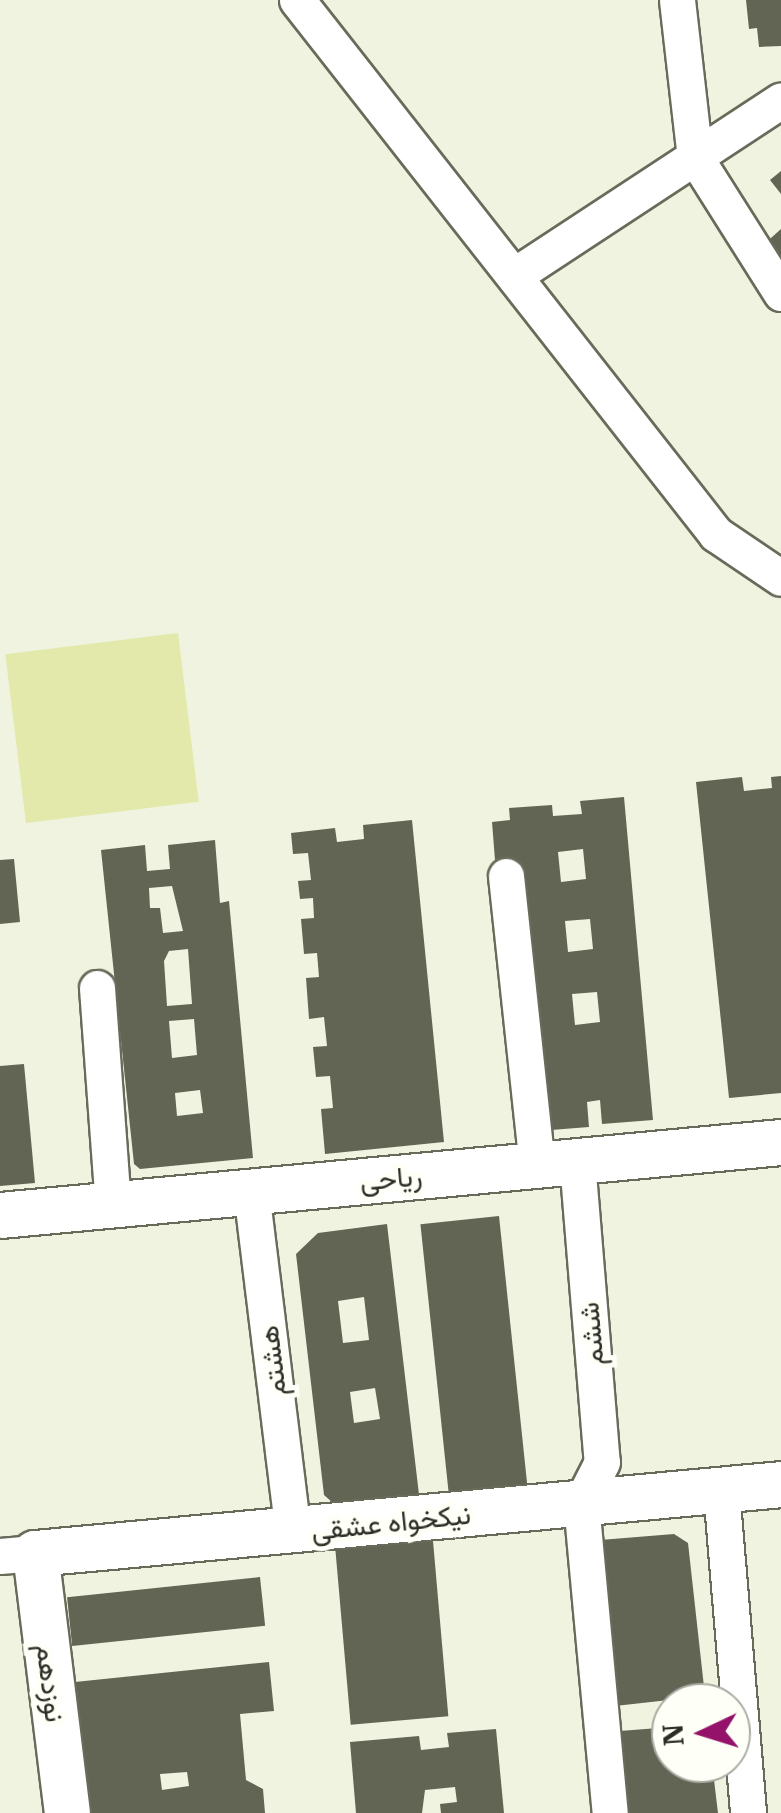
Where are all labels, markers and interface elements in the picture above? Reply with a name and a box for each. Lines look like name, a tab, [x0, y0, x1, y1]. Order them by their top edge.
street label: ریاحی	[358, 1159, 424, 1197]
street label: ششم	[571, 1301, 611, 1367]
street label: هشتم	[251, 1324, 293, 1398]
street label: نیکخواه عشقی	[310, 1497, 472, 1547]
street label: نوزدهم	[30, 1642, 72, 1724]
north arrow	[651, 1683, 751, 1783]
text: N	[653, 1723, 692, 1747]

